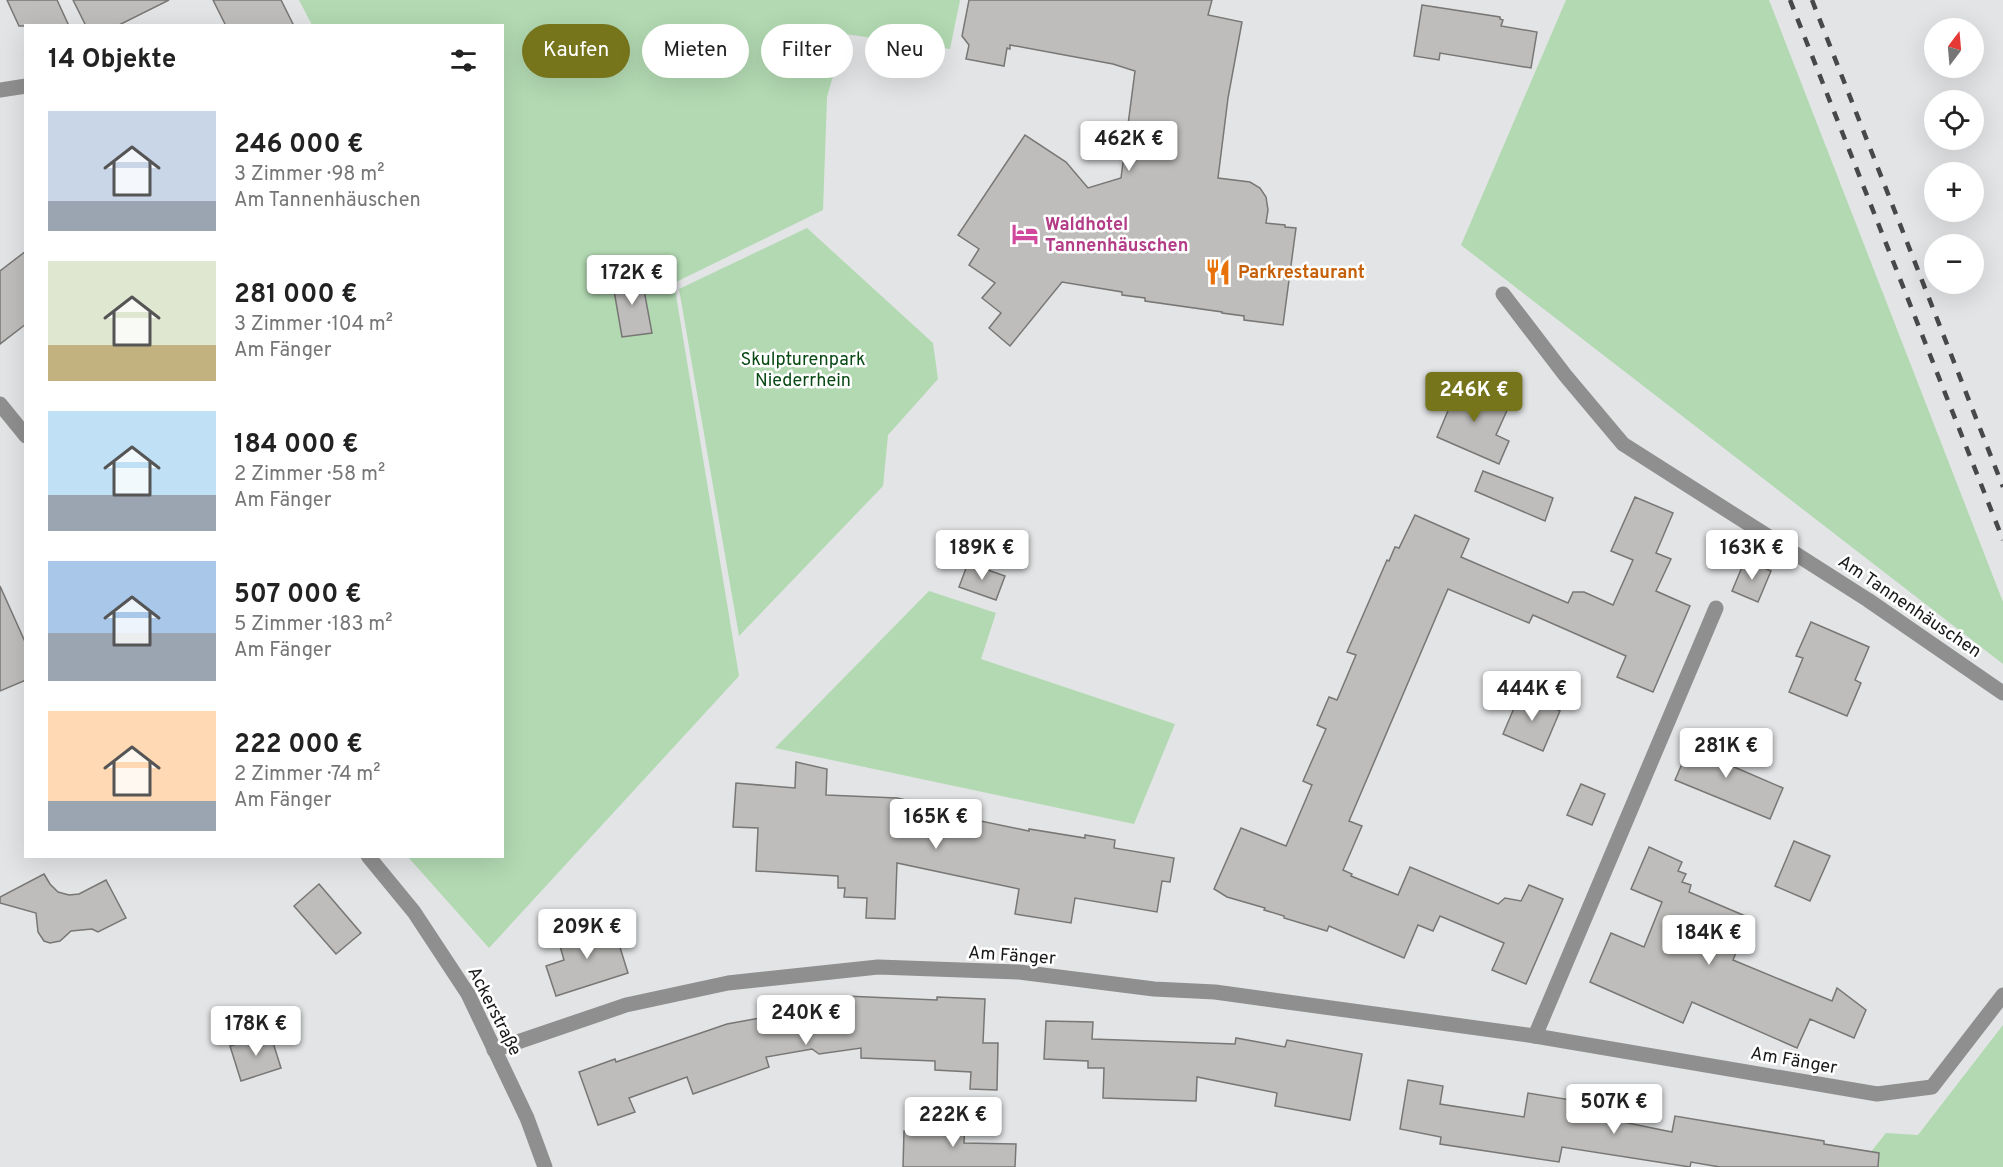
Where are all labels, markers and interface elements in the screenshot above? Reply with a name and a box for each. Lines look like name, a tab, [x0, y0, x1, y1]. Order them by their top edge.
north arrow	[1924, 18, 1984, 78]
map controls	[1924, 18, 1984, 294]
chip: Kaufen	[522, 24, 630, 78]
chip: Mieten	[642, 24, 749, 78]
chip: Filter	[761, 24, 853, 78]
chip: Neu	[865, 24, 945, 78]
text: 14 Objekte	[48, 44, 176, 77]
icon: filters	[447, 44, 480, 77]
button: locate	[1924, 90, 1984, 150]
pin: 462K €	[1080, 121, 1178, 172]
text: 462K €	[1094, 127, 1164, 153]
text: 246 000 €	[234, 129, 364, 162]
icon: home	[96, 135, 168, 207]
text: 3 Zimmer · 98 m²	[234, 162, 384, 188]
button: +	[1924, 162, 1984, 222]
text: Am Tannenhäuschen	[234, 188, 421, 214]
place label: Waldhotel Tannenhäuschen	[1045, 214, 1188, 258]
hotel icon: Waldhotel Tannenhäuschen	[1010, 219, 1040, 249]
button: −	[1924, 234, 1984, 294]
pin: 172K €	[583, 255, 681, 306]
restaurant icon: Parkrestaurant	[1203, 257, 1233, 287]
text: 172K €	[601, 261, 663, 287]
place label: Parkrestaurant	[1238, 262, 1365, 285]
text: 281 000 €	[234, 279, 358, 312]
icon: home	[96, 285, 168, 357]
text: 3 Zimmer · 104 m²	[234, 312, 393, 338]
text: Am Fänger	[234, 338, 332, 364]
park label: Skulpturenpark Niederrhein	[741, 349, 865, 393]
pin: 246K €	[1425, 372, 1523, 423]
text: 246K €	[1439, 378, 1509, 404]
text: 184 000 €	[234, 429, 358, 462]
icon: home	[96, 435, 168, 507]
text: 2 Zimmer · 58 m²	[234, 462, 385, 488]
text: Am Fänger	[234, 488, 332, 514]
pin: 189K €	[933, 530, 1031, 581]
pin: 163K €	[1703, 530, 1801, 581]
text: 189K €	[950, 536, 1014, 562]
text: 163K €	[1720, 536, 1784, 562]
street label: Am Tannenhäuschen	[1833, 551, 1985, 664]
text: 507 000 €	[234, 579, 361, 612]
icon: home	[96, 585, 168, 657]
text: 5 Zimmer · 183 m²	[234, 612, 392, 638]
text: Am Fänger	[234, 638, 332, 664]
pin: 444K €	[1483, 671, 1581, 722]
text: 444K €	[1497, 677, 1567, 703]
pin: 281K €	[1677, 728, 1775, 779]
text: 222 000 €	[234, 729, 363, 762]
text: 281K €	[1694, 734, 1758, 760]
icon: home	[96, 735, 168, 807]
text: 2 Zimmer · 74 m²	[234, 762, 381, 788]
text: Am Fänger	[234, 788, 332, 814]
pin: 165K €	[887, 799, 985, 850]
text: 165K €	[904, 805, 968, 831]
pin: 209K €	[538, 909, 636, 960]
text: 209K €	[552, 915, 622, 941]
pin: 184K €	[1660, 915, 1758, 966]
text: 184K €	[1676, 921, 1742, 947]
street label: Am Fänger	[967, 942, 1056, 971]
street label: Ackerstraße	[461, 963, 526, 1060]
pin: 240K €	[757, 995, 855, 1046]
text: 240K €	[771, 1001, 841, 1027]
pin: 178K €	[207, 1006, 305, 1057]
text: 178K €	[225, 1012, 287, 1038]
street label: Am Fänger	[1749, 1043, 1839, 1080]
pin: 507K €	[1565, 1084, 1663, 1135]
text: 507K €	[1580, 1090, 1648, 1116]
pin: 222K €	[904, 1097, 1002, 1148]
text: 222K €	[919, 1103, 987, 1129]

